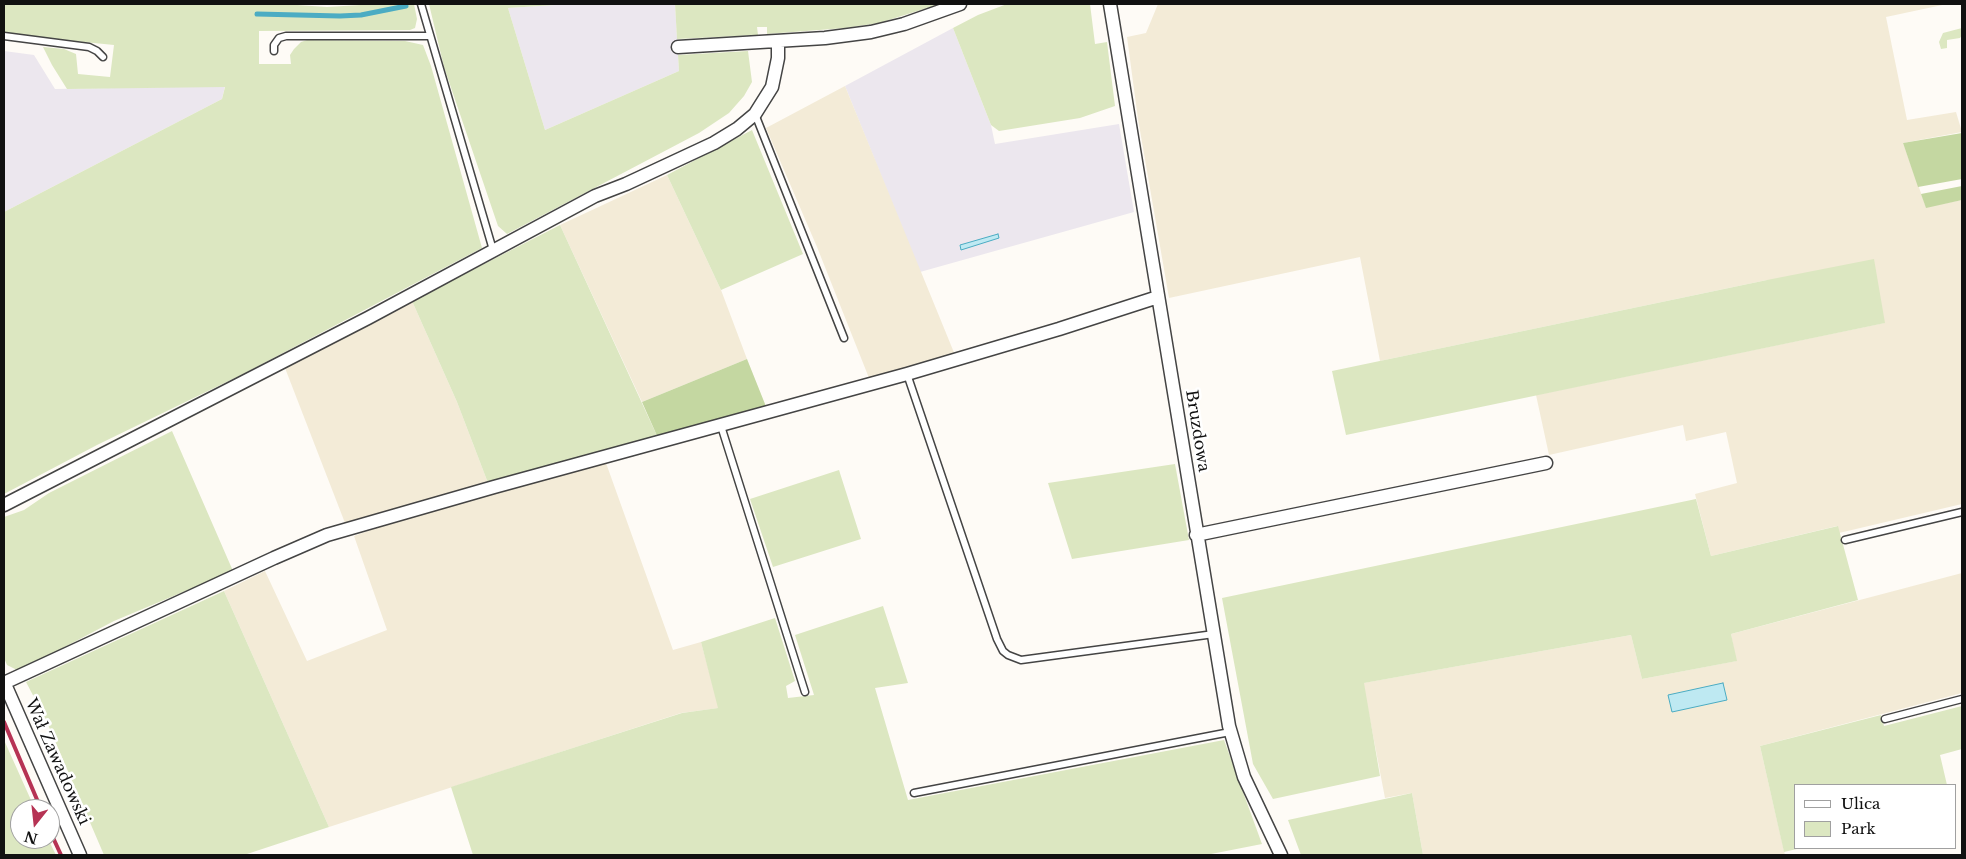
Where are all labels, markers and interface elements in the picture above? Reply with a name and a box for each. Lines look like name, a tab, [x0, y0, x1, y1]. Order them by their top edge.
street label: Bruzdowa	[1181, 389, 1213, 473]
street label: Wał Zawadowski	[21, 696, 93, 828]
legend	[1794, 784, 1956, 849]
text: Ulica	[1841, 794, 1880, 813]
north arrow	[10, 799, 60, 849]
text: Park	[1841, 819, 1876, 838]
text: N	[22, 827, 40, 848]

